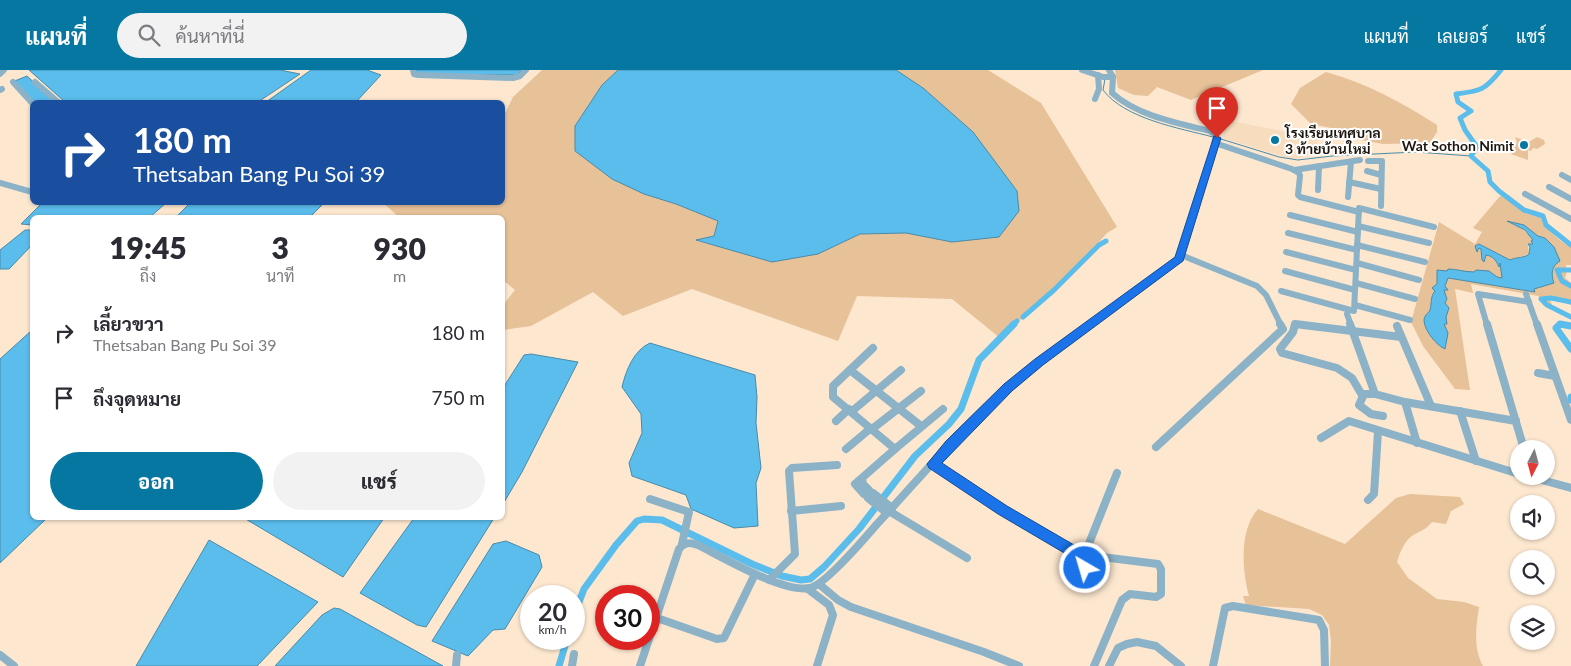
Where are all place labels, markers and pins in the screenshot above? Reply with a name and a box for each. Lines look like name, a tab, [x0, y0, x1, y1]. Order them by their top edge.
pin	[1196, 87, 1238, 138]
place label: โรงเรียนเทศบาล 3 ท้ายบ้านใหม่	[1284, 124, 1381, 157]
marker: โรงเรียนเทศบาล 3 ท้ายบ้านใหม่	[1269, 134, 1281, 146]
place label: Wat Sothon Nimit	[1402, 137, 1515, 154]
marker: Wat Sothon Nimit	[1518, 139, 1530, 151]

